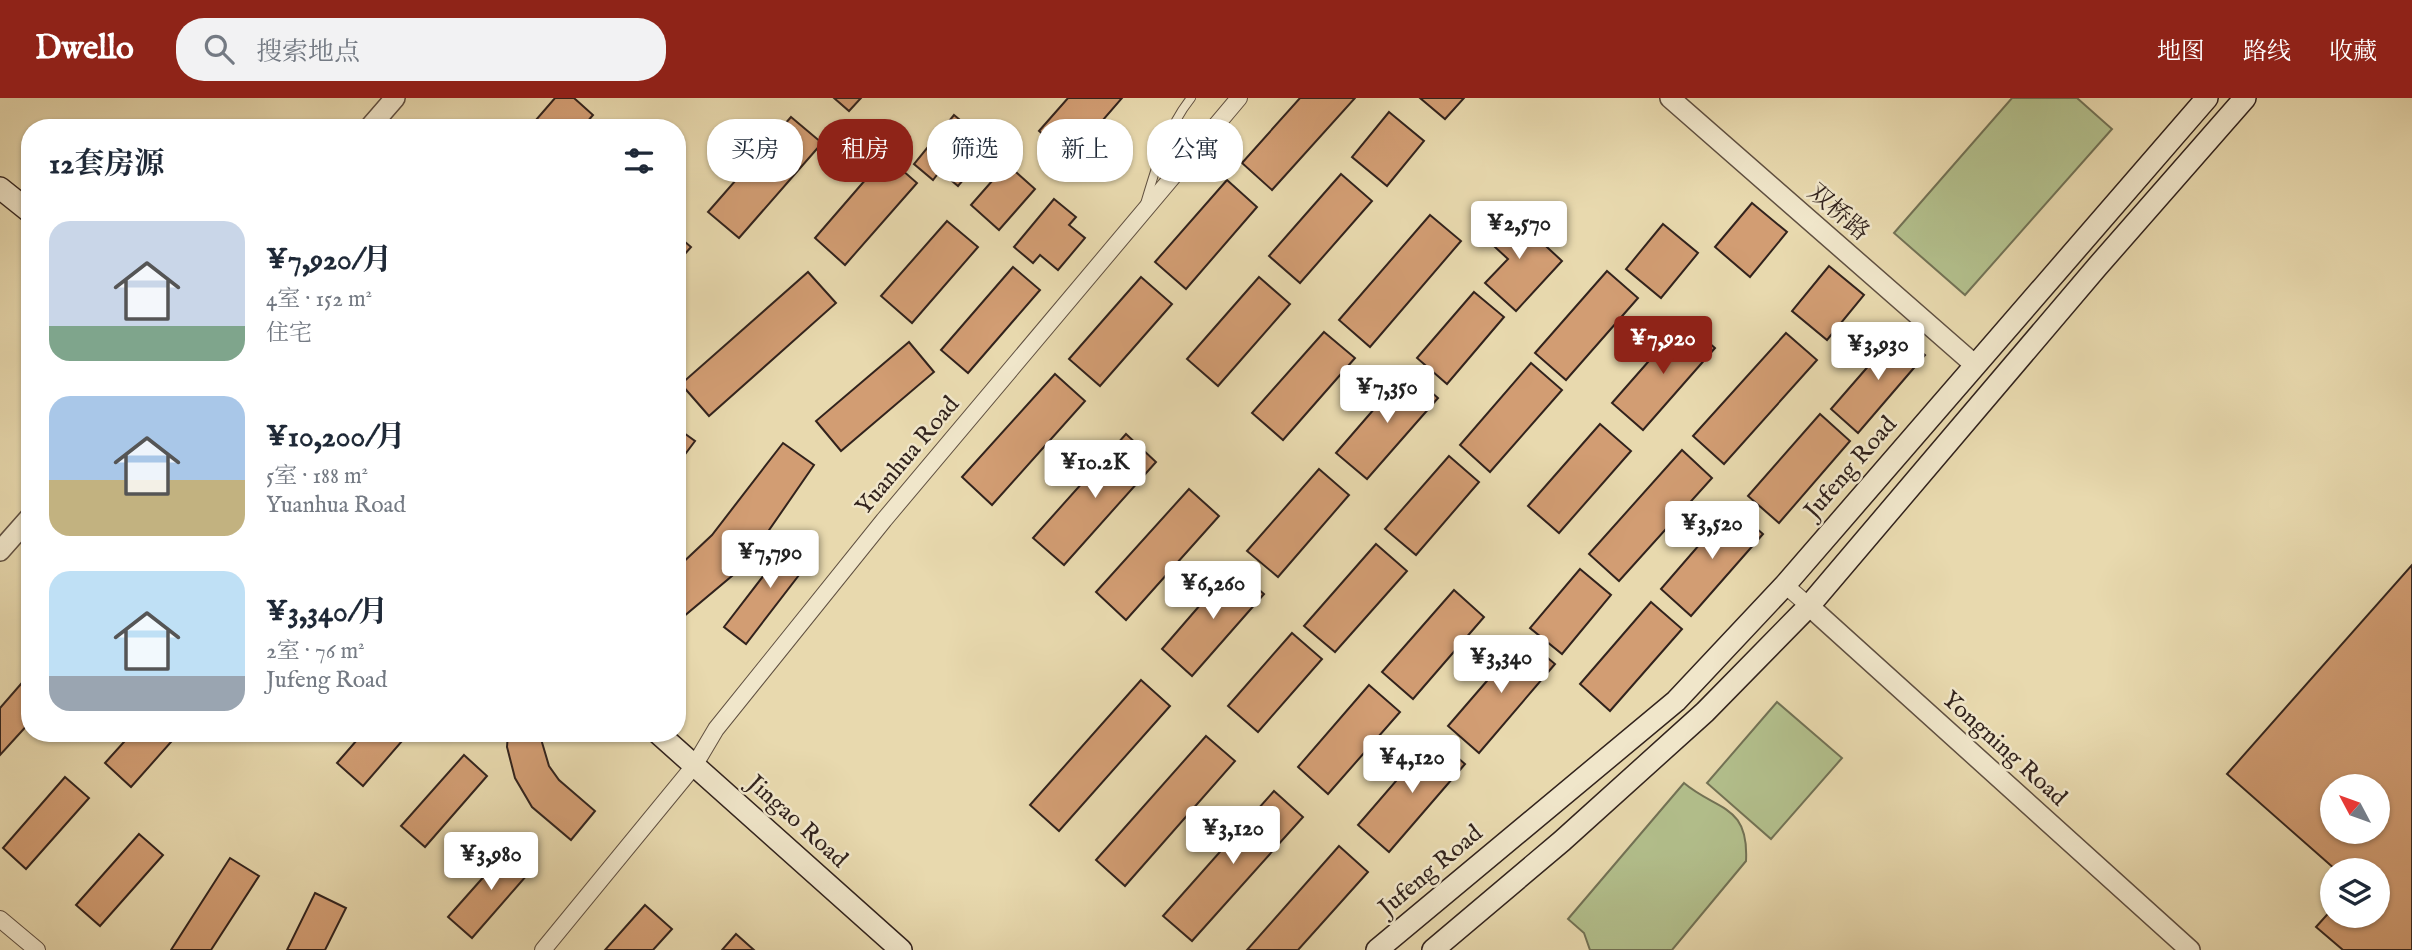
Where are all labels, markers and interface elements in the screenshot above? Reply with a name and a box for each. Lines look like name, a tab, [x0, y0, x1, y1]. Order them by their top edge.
search box	[176, 18, 666, 81]
text: Dwello	[35, 28, 134, 70]
icon: search	[200, 30, 238, 68]
text: 搜索地点	[256, 36, 360, 69]
text: 地图	[2157, 37, 2205, 68]
text: 路线	[2243, 37, 2291, 68]
text: 收藏	[2329, 37, 2377, 68]
chip: 买房	[707, 119, 803, 182]
chip: 租房	[817, 119, 913, 182]
chip: 筛选	[927, 119, 1023, 182]
chip: 新上	[1037, 119, 1133, 182]
chip: 公寓	[1147, 119, 1243, 182]
icon: filters	[620, 142, 658, 180]
text: 12套房源	[49, 146, 164, 184]
street label: 双桥路	[1801, 178, 1875, 248]
pin: ¥2,570	[1462, 202, 1576, 261]
text: ¥2,570	[1487, 209, 1551, 238]
text: ¥7,920/月	[266, 242, 392, 280]
icon: home	[105, 249, 189, 333]
text: 4室 · 152 m²	[266, 285, 372, 314]
pin: ¥7,920	[1606, 316, 1720, 376]
text: 住宅	[266, 319, 312, 348]
pin: ¥3,930	[1821, 322, 1935, 382]
text: ¥7,920	[1630, 324, 1696, 353]
text: ¥3,930	[1847, 330, 1909, 359]
pin: ¥7,350	[1330, 366, 1444, 425]
text: ¥7,350	[1356, 373, 1418, 402]
street label: Yuanhua Road	[849, 390, 967, 522]
street label: Jufeng Road	[1796, 410, 1904, 528]
text: ¥10,200/月	[266, 419, 405, 457]
icon: home	[105, 424, 189, 508]
pin: ¥10.2K	[1038, 440, 1152, 500]
text: ¥10.2K	[1061, 448, 1129, 477]
text: 5室 · 188 m²	[266, 462, 368, 491]
text: Yuanhua Road	[266, 491, 406, 520]
pin: ¥3,520	[1655, 502, 1769, 561]
text: ¥3,520	[1681, 509, 1743, 538]
pin: ¥7,790	[713, 531, 827, 590]
text: ¥7,790	[738, 538, 802, 567]
pin: ¥6,260	[1156, 561, 1270, 621]
text: ¥6,260	[1181, 569, 1245, 598]
text: ¥3,340/月	[266, 594, 388, 632]
icon: home	[105, 599, 189, 683]
pin: ¥3,340	[1444, 636, 1558, 695]
text: 2室 · 76 m²	[266, 637, 365, 666]
text: ¥3,340	[1470, 643, 1532, 672]
text: Jufeng Road	[266, 666, 387, 695]
street label: Yongning Road	[1935, 685, 2073, 814]
pin: ¥4,120	[1355, 736, 1469, 795]
text: ¥4,120	[1379, 743, 1445, 772]
street label: Jingao Road	[738, 767, 854, 875]
north arrow	[2320, 774, 2390, 844]
map controls	[2320, 774, 2390, 928]
pin: ¥3,120	[1176, 806, 1290, 866]
text: ¥3,120	[1202, 814, 1264, 843]
street label: Jufeng Road	[1370, 818, 1490, 925]
pin: ¥3,980	[434, 832, 548, 892]
text: ¥3,980	[460, 840, 522, 869]
button: layers	[2320, 858, 2390, 928]

